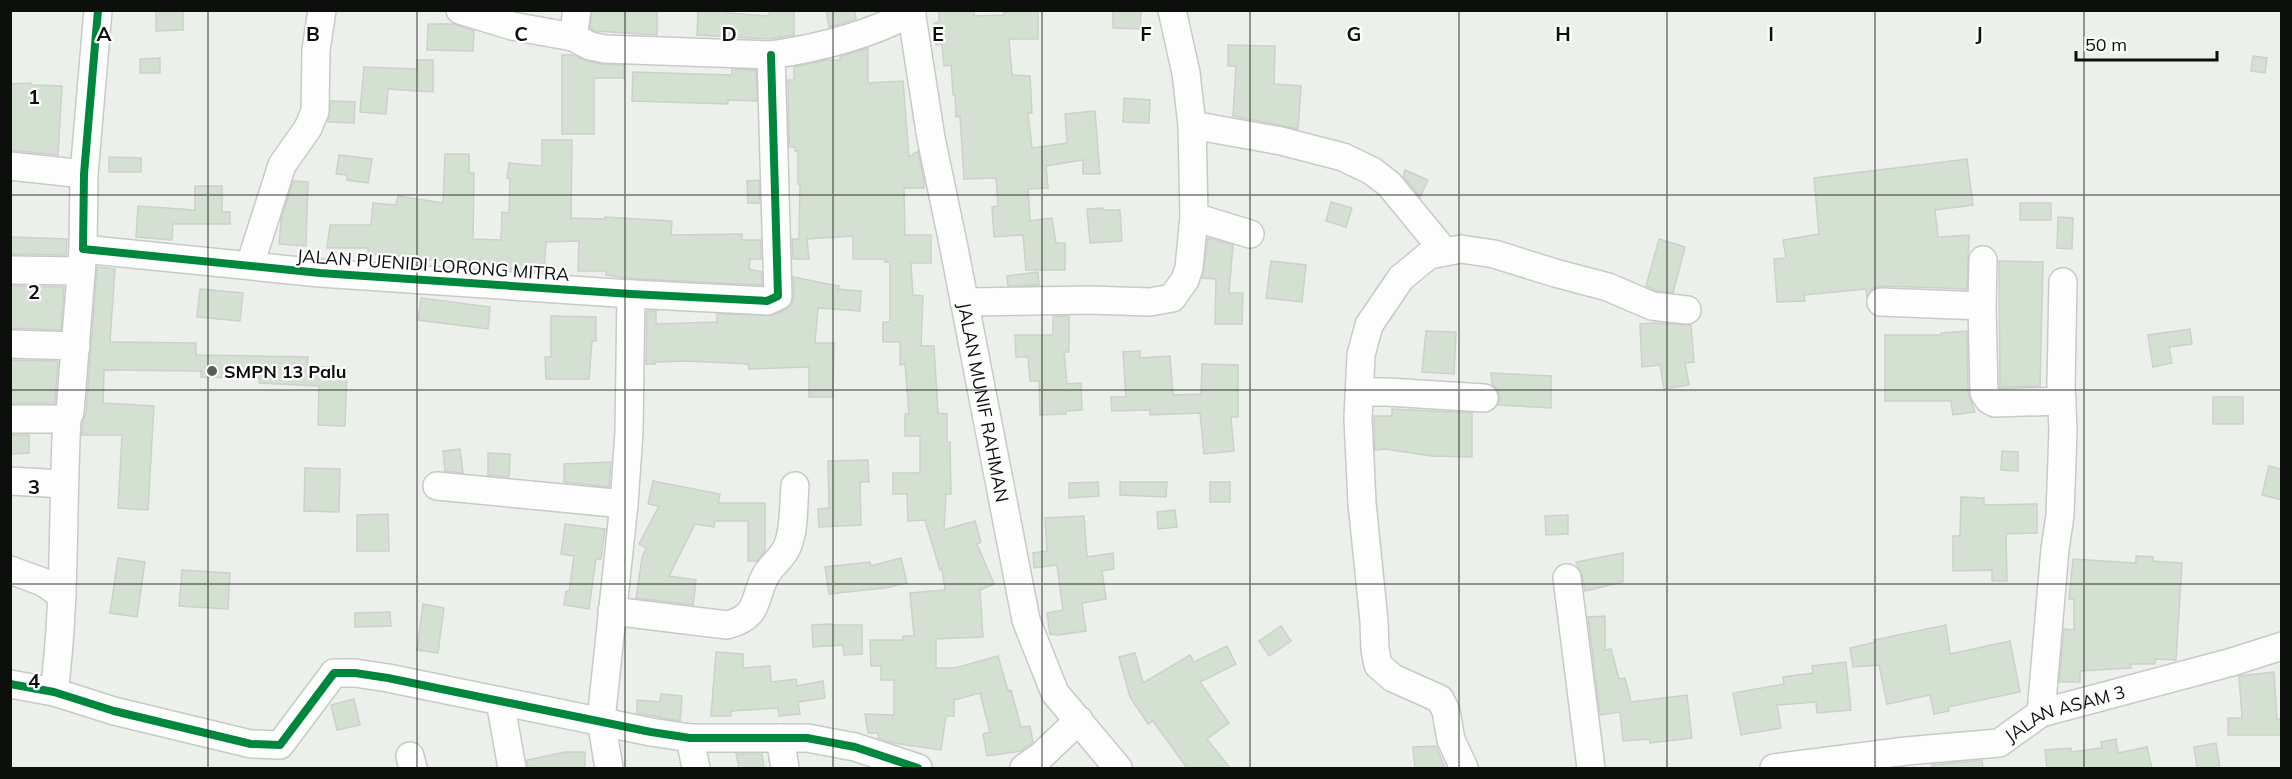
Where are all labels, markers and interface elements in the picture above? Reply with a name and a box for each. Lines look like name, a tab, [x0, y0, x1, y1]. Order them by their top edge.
text: A	[97, 21, 112, 46]
text: B	[306, 21, 320, 46]
text: C	[514, 21, 528, 46]
text: D	[721, 21, 737, 46]
text: E	[932, 21, 944, 46]
text: F	[1140, 21, 1152, 46]
text: G	[1347, 21, 1361, 46]
text: H	[1555, 21, 1571, 46]
text: I	[1768, 21, 1774, 46]
text: J	[1975, 21, 1983, 46]
scale bar	[2076, 24, 2217, 62]
text: 50 m	[2085, 33, 2127, 56]
text: 1	[28, 84, 40, 109]
street label: JALAN PUENIDI LORONG MITRA	[296, 244, 570, 286]
text: 2	[28, 279, 40, 304]
street label: JALAN MUNIF RAHMAN	[953, 300, 1014, 504]
place label: SMPN 13 Palu	[224, 360, 346, 383]
marker: SMPN 13 Palu	[205, 364, 219, 378]
text: 3	[28, 474, 40, 499]
text: 4	[28, 668, 40, 693]
street label: JALAN ASAM 3	[2000, 680, 2127, 747]

